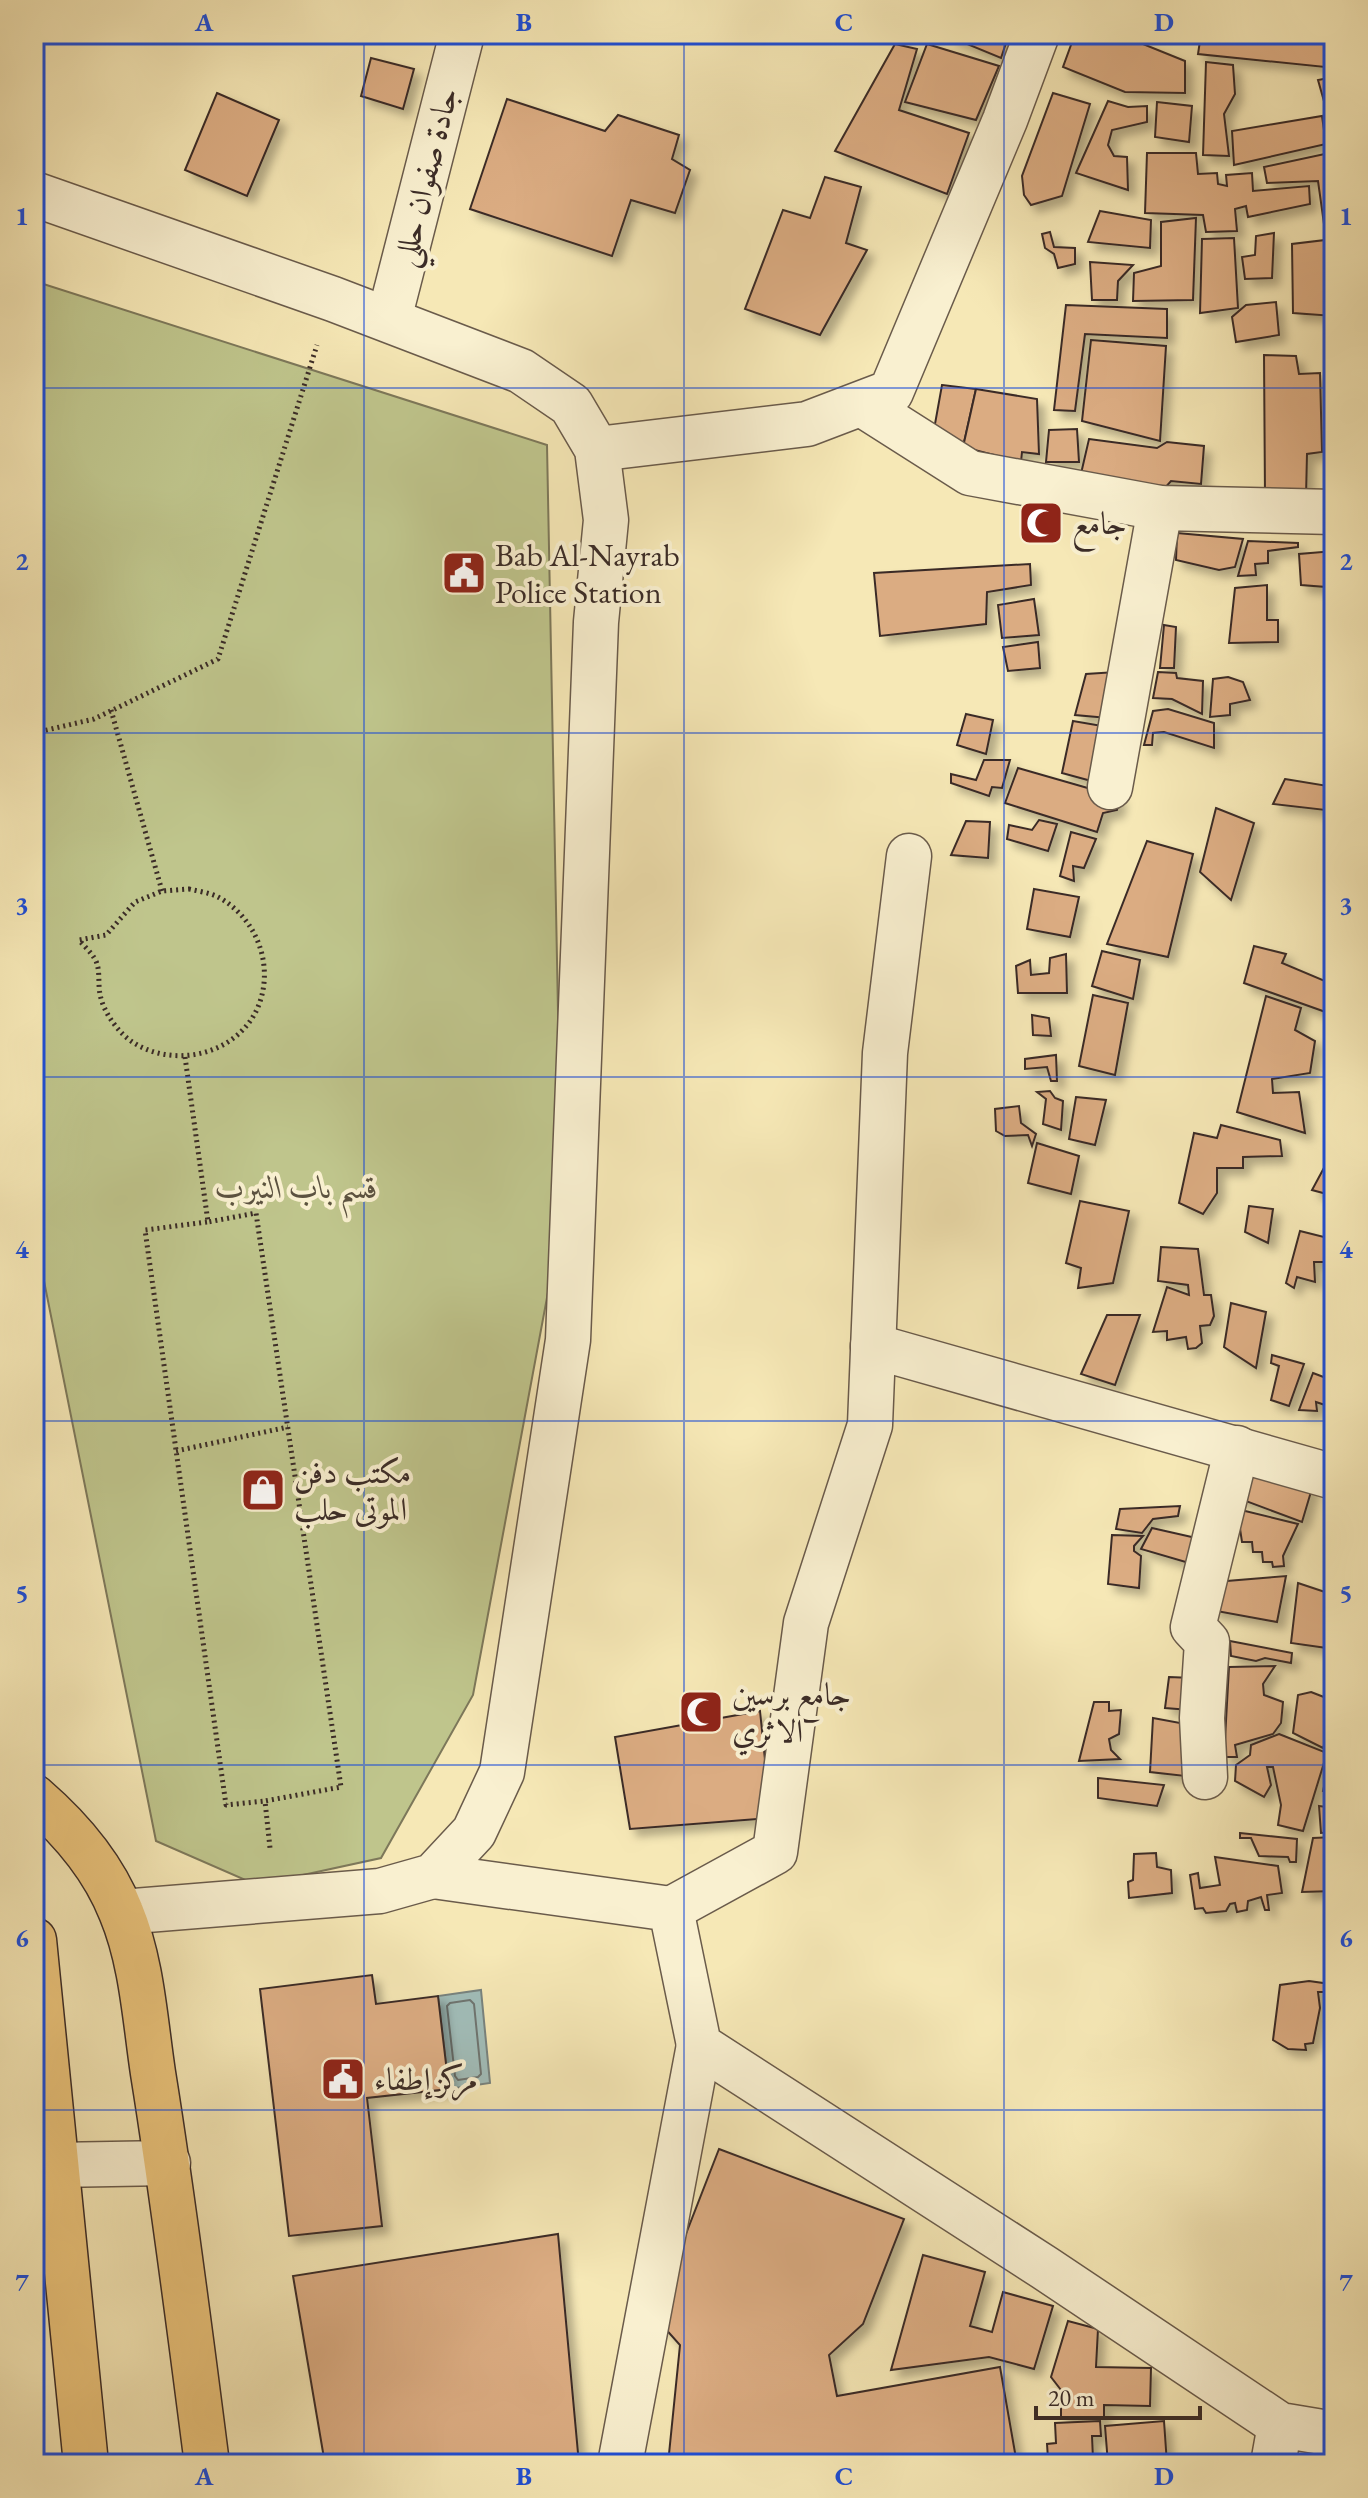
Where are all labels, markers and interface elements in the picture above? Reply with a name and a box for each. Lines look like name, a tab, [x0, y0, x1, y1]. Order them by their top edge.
text: A	[194, 5, 214, 39]
text: B	[516, 5, 532, 39]
text: C	[835, 5, 853, 39]
text: D	[1154, 5, 1174, 39]
street label: جادة صفوان حللي	[382, 83, 477, 273]
text: 1	[15, 199, 29, 233]
text: 1	[1339, 199, 1353, 233]
mosque icon: جامع	[1017, 499, 1065, 547]
place label: جامع	[1072, 502, 1127, 552]
place label: Bab Al-Nayrab Police Station	[495, 534, 680, 613]
text: 2	[15, 544, 29, 578]
text: 2	[1339, 544, 1353, 578]
public building icon: Bab Al-Nayrab Police Station	[440, 549, 488, 597]
text: 3	[15, 888, 29, 922]
text: 3	[1339, 888, 1353, 922]
park label: قسم باب النيرب	[215, 1166, 379, 1219]
text: 4	[15, 1232, 29, 1266]
text: 4	[1339, 1232, 1353, 1266]
place label: مكتب دفن الموتى حلب	[294, 1451, 411, 1530]
shop icon: مكتب دفن الموتى حلب	[239, 1466, 287, 1514]
text: 5	[15, 1576, 29, 1610]
text: 5	[1339, 1576, 1353, 1610]
place label: جامع برسين الاثري	[732, 1673, 851, 1756]
mosque icon: جامع برسين الاثري	[677, 1688, 725, 1736]
text: 6	[15, 1921, 29, 1955]
text: 6	[1339, 1921, 1353, 1955]
public building icon: مركز إطفاء	[319, 2055, 367, 2103]
place label: مركز إطفاء	[374, 2058, 478, 2101]
text: 7	[15, 2265, 29, 2299]
text: 7	[1339, 2265, 1353, 2299]
scale bar	[1036, 2370, 1200, 2420]
text: 20 m	[1048, 2382, 1095, 2413]
text: A	[194, 2459, 214, 2493]
text: B	[516, 2459, 532, 2493]
text: C	[835, 2459, 853, 2493]
text: D	[1154, 2459, 1174, 2493]

